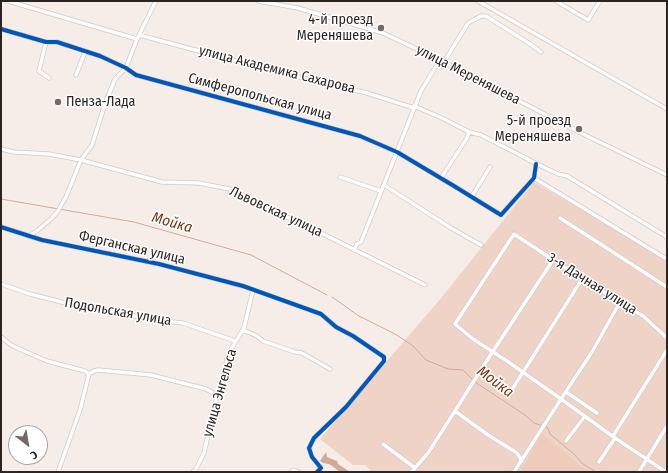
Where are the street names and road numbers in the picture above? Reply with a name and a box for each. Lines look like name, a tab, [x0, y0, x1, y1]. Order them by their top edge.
street label: улица Мереняшева	[413, 41, 523, 109]
street label: улица Академика Сахарова	[197, 42, 357, 98]
street label: Симферопольская улица	[186, 70, 334, 124]
street label: Львовская улица	[227, 183, 325, 241]
street label: Ферганская улица	[77, 228, 187, 268]
street label: 3-я Дачная улица	[544, 250, 640, 318]
street label: Подольская улица	[63, 294, 173, 330]
street label: улица Энгельса	[199, 347, 241, 439]

